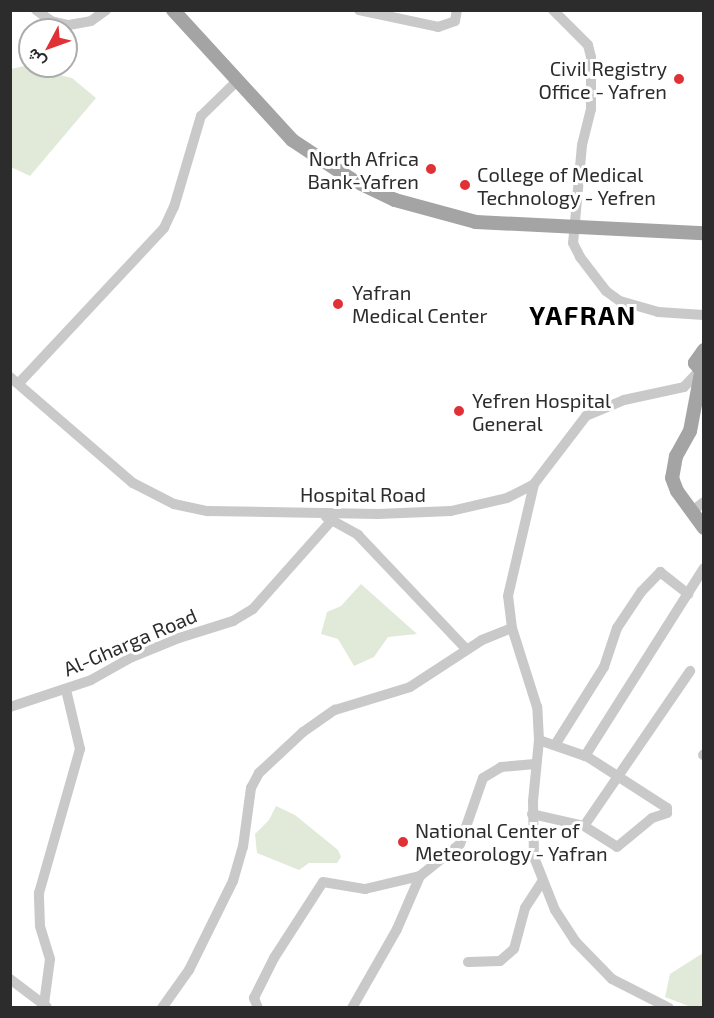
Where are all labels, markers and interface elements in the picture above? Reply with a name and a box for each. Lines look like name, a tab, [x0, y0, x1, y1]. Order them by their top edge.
north arrow	[18, 18, 78, 78]
text: ش	[22, 45, 49, 72]
place label: Civil Registry Office - Yafren	[538, 56, 667, 103]
marker: Civil Registry Office - Yafren	[672, 72, 686, 86]
place label: North Africa Bank-Yafren	[307, 146, 419, 193]
marker: North Africa Bank-Yafren	[424, 162, 438, 176]
place label: College of Medical Technology - Yefren	[477, 162, 657, 209]
marker: College of Medical Technology - Yefren	[458, 178, 472, 192]
place label: Yafran Medical Center	[352, 280, 488, 327]
marker: Yafran Medical Center	[329, 295, 347, 313]
district label: YAFRAN	[529, 299, 637, 331]
place label: Yefren Hospital General	[472, 388, 611, 435]
marker: Yefren Hospital General	[450, 402, 468, 420]
street label: Hospital Road	[300, 482, 426, 506]
street label: Al-Gharga Road	[60, 603, 200, 681]
place label: National Center of Meteorology - Yafran	[415, 819, 609, 866]
marker: National Center of Meteorology - Yafran	[396, 835, 410, 849]

